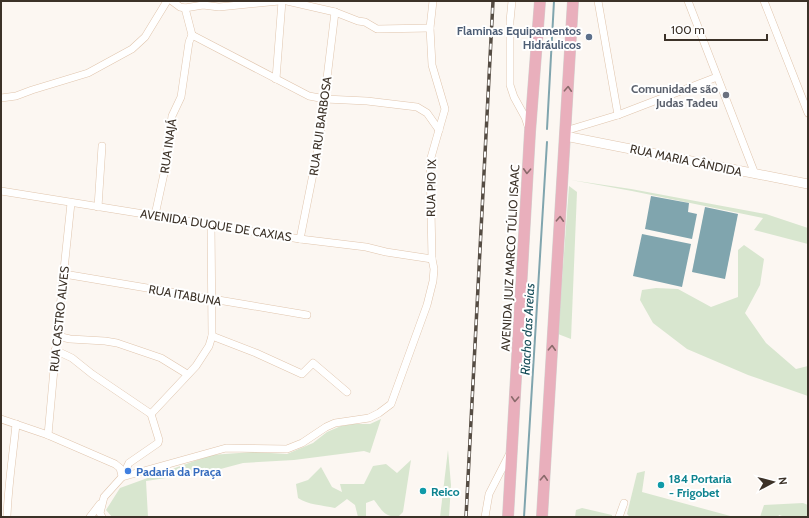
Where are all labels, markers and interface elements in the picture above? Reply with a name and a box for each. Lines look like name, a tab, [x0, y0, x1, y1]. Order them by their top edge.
scale bar	[665, 16, 767, 42]
text: 100 m	[671, 22, 705, 37]
place label: Flaminas Equipamentos Hidráulicos	[457, 23, 581, 52]
marker: Flaminas Equipamentos Hidráulicos	[584, 32, 594, 42]
street label: RUA RUI BARBOSA	[306, 75, 334, 177]
place label: Comunidade são Judas Tadeu	[631, 81, 718, 110]
one-way arrow	[563, 86, 572, 92]
marker: Comunidade são Judas Tadeu	[721, 90, 731, 100]
street label: RUA INAJÁ	[157, 117, 179, 174]
street label: RUA MARIA CÂNDIDA	[629, 141, 744, 179]
street label: RUA PIO IX	[423, 158, 439, 217]
street label: AVENIDA JUIZ MARCO TÚLIO ISAAC	[498, 164, 522, 352]
one-way arrow	[523, 168, 532, 174]
street label: AVENIDA DUQUE DE CAXIAS	[139, 206, 293, 244]
one-way arrow	[555, 216, 564, 222]
street label: RUA CASTRO ALVES	[46, 265, 72, 373]
street label: RUA ITABUNA	[147, 281, 223, 309]
water label: Riacho das Areias	[517, 283, 537, 375]
one-way arrow	[548, 345, 557, 351]
one-way arrow	[511, 396, 519, 402]
north arrow	[753, 462, 793, 502]
place label: Padaria da Praça	[136, 464, 221, 479]
marker: Padaria da Praça	[123, 466, 133, 476]
place label: 184 Portaria - Frigobet	[669, 471, 732, 500]
one-way arrow	[540, 475, 549, 481]
text: N	[776, 476, 790, 485]
marker: 184 Portaria - Frigobet	[656, 480, 666, 490]
place label: Reico	[431, 484, 460, 499]
marker: Reico	[418, 486, 428, 496]

